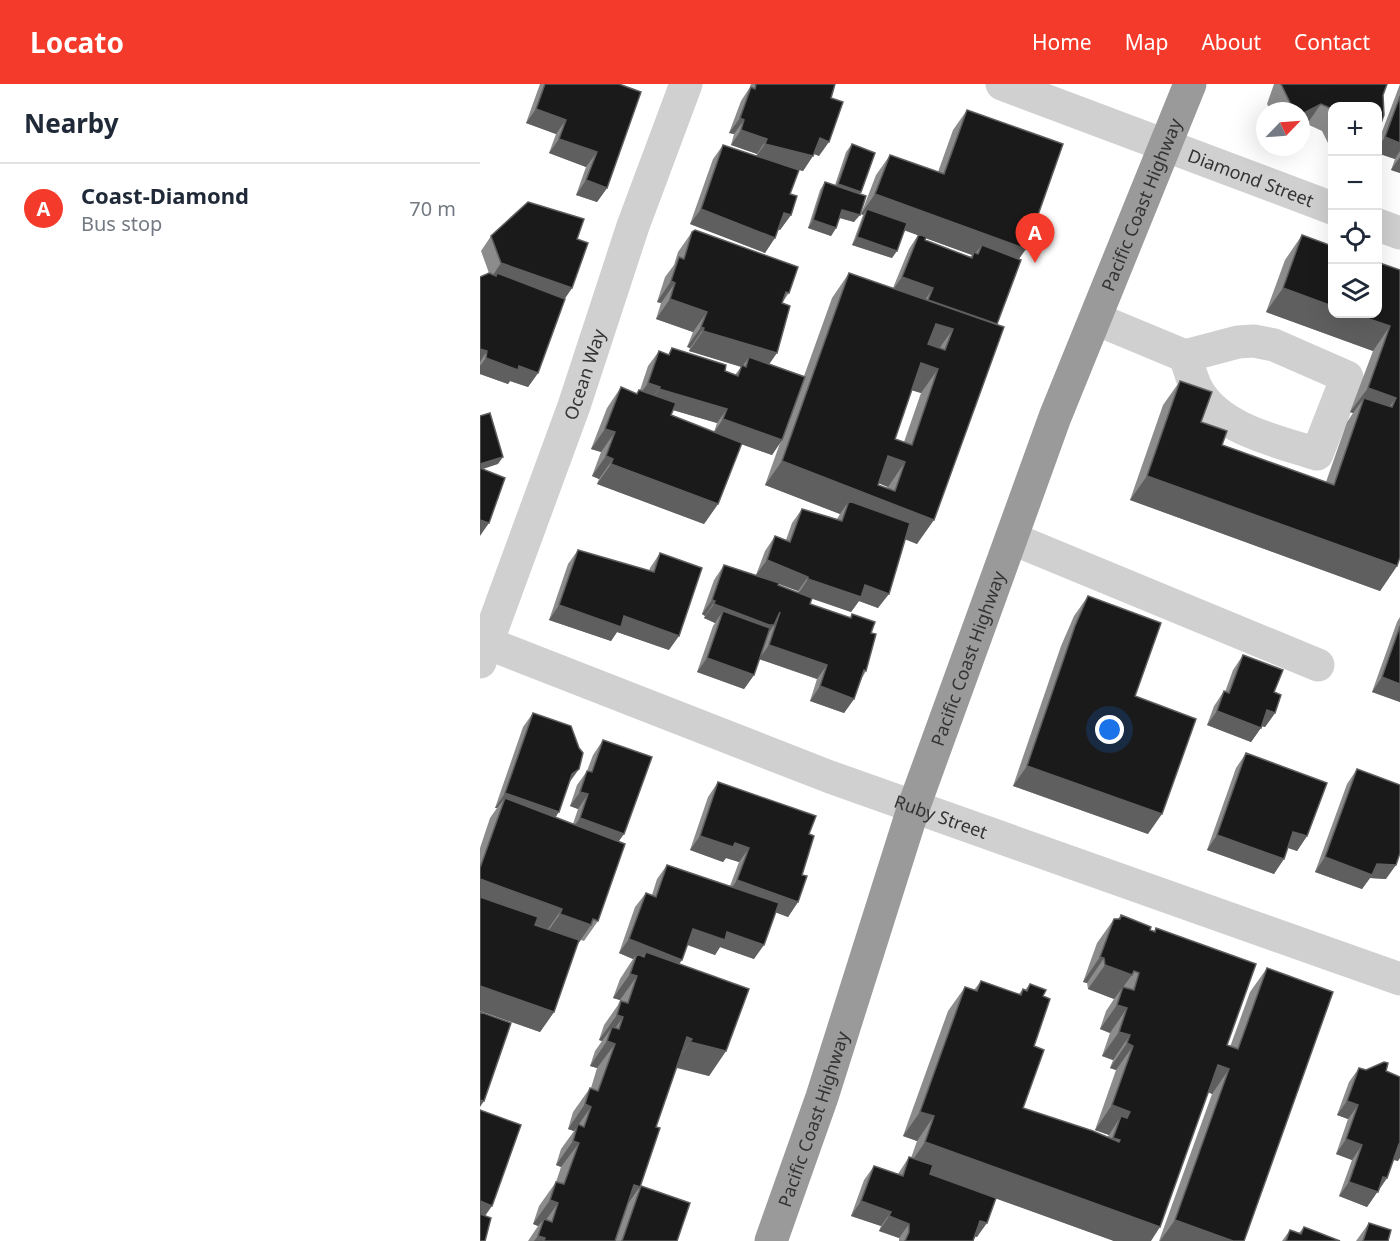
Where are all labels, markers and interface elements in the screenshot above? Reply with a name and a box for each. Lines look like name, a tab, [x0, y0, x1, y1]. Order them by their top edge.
text: Locato	[30, 23, 124, 61]
text: Home	[1032, 28, 1092, 56]
text: Map	[1125, 28, 1168, 56]
text: About	[1201, 28, 1261, 56]
text: Contact	[1294, 28, 1370, 56]
north arrow	[1256, 102, 1310, 156]
map controls	[1328, 102, 1382, 318]
button: +	[1328, 102, 1382, 156]
text: Nearby	[24, 105, 119, 141]
street label: Pacific Coast Highway	[1095, 114, 1187, 294]
street label: Diamond Street	[1185, 143, 1318, 212]
button: −	[1328, 156, 1382, 210]
text: Coast-Diamond	[81, 180, 249, 210]
text: A	[37, 195, 50, 222]
text: 70 m	[409, 195, 456, 222]
text: Bus stop	[81, 210, 162, 237]
button: locate	[1328, 210, 1382, 264]
pin: A	[1016, 214, 1054, 263]
button: layers	[1328, 264, 1382, 318]
street label: Ocean Way	[558, 325, 611, 423]
street label: Pacific Coast Highway	[925, 567, 1011, 749]
your location	[1095, 715, 1124, 744]
street label: Ruby Street	[891, 789, 991, 844]
street label: Pacific Coast Highway	[772, 1027, 854, 1210]

